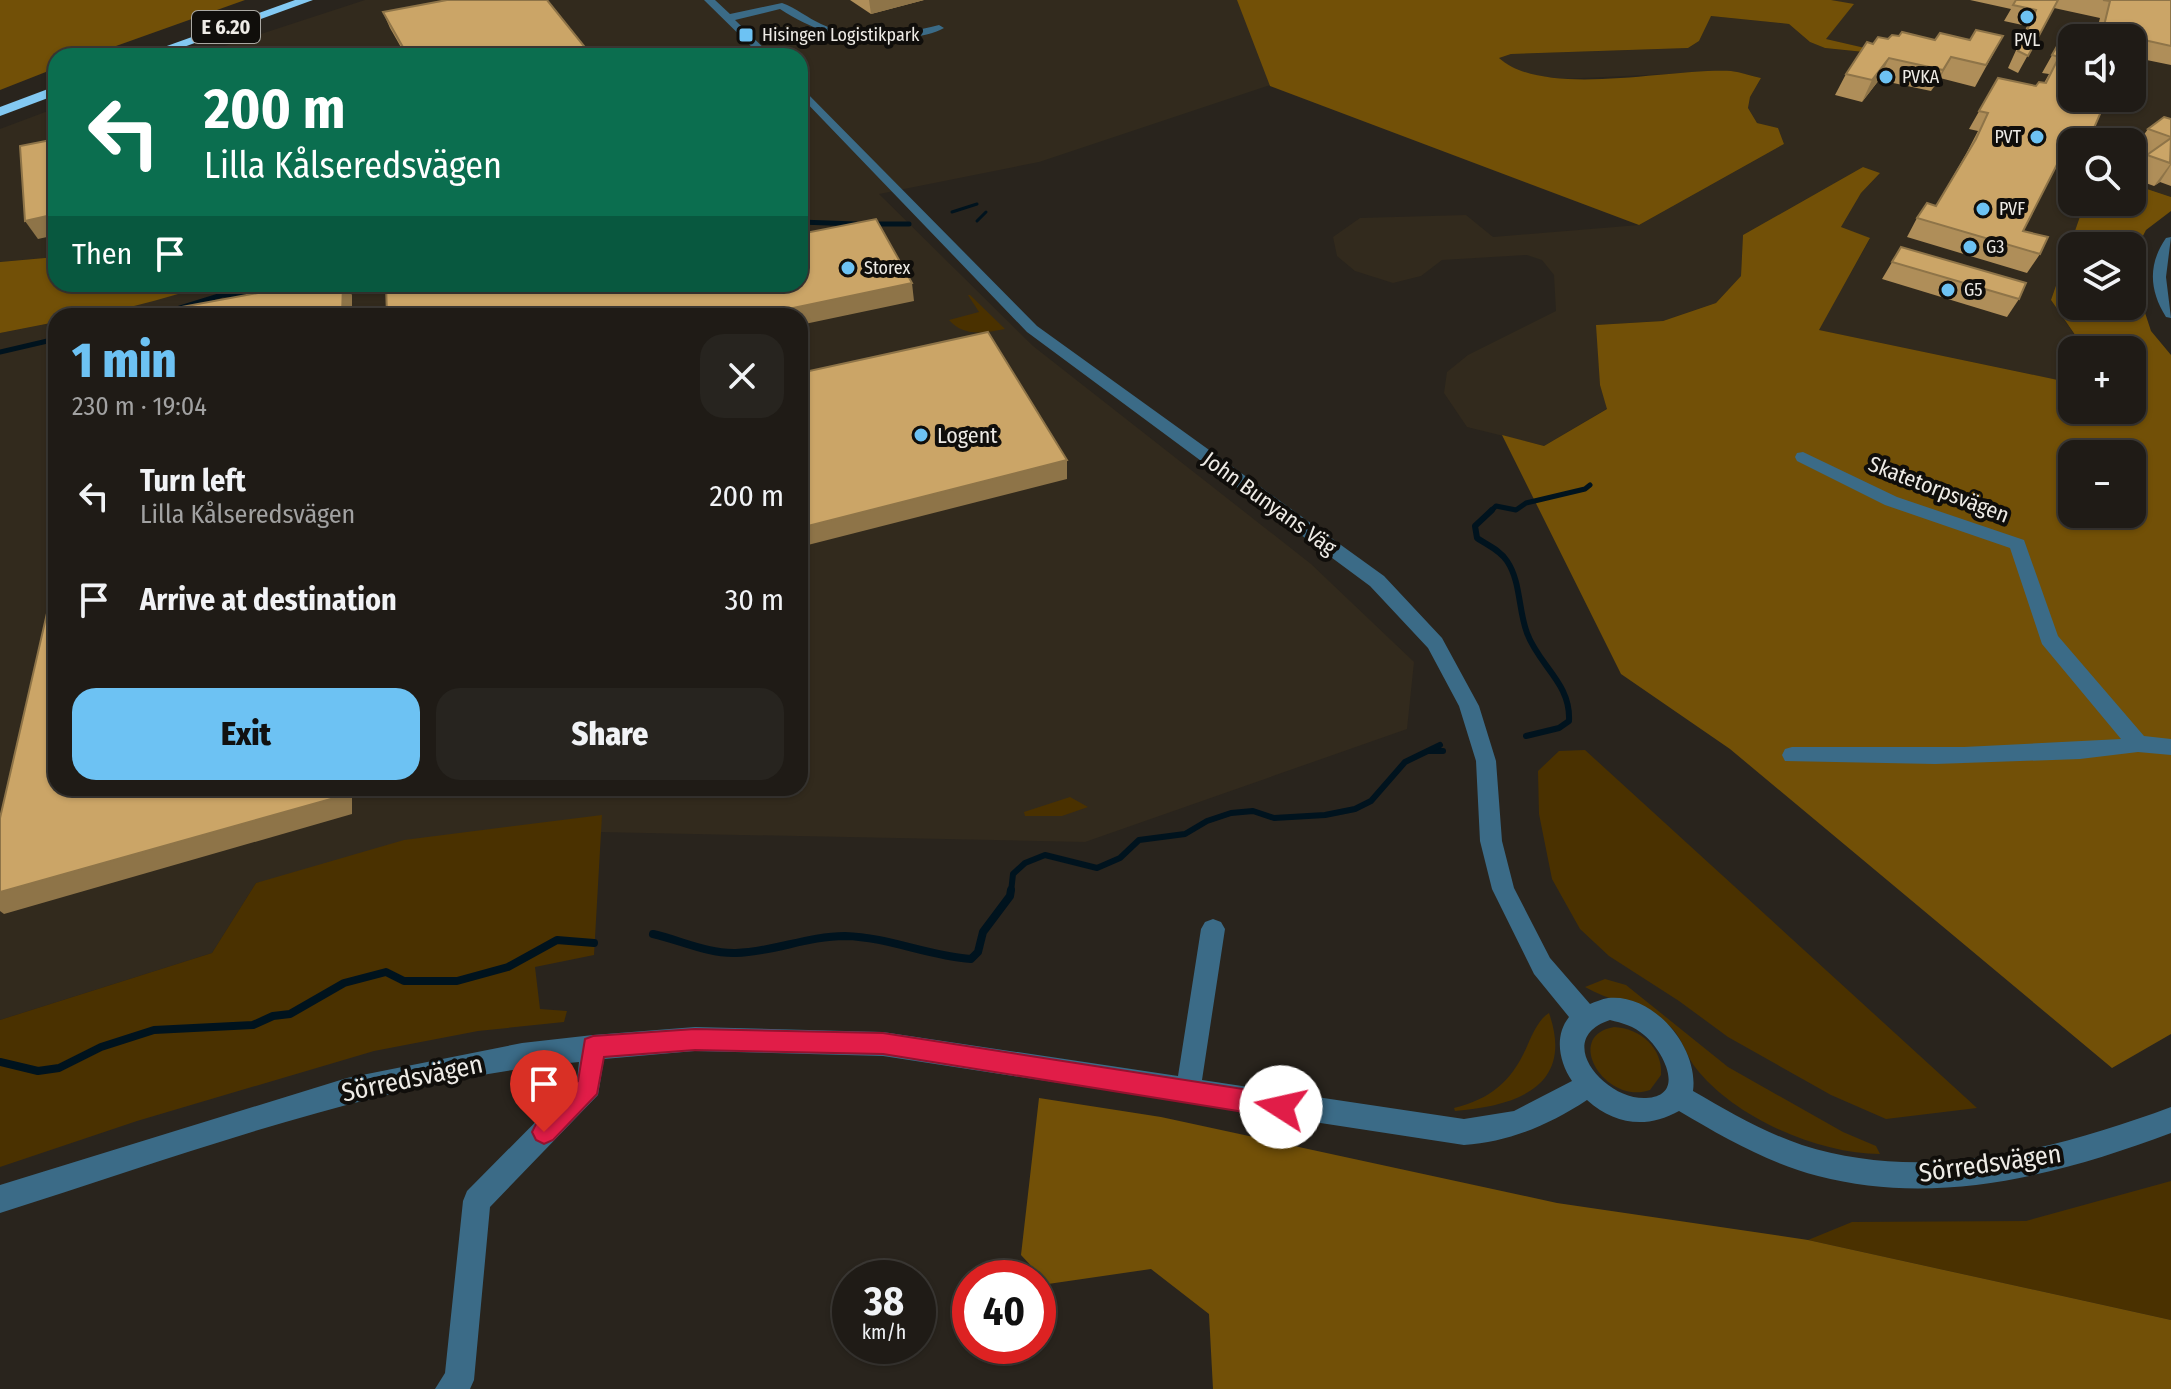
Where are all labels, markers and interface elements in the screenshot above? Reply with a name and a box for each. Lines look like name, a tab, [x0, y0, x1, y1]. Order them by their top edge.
marker: PVL	[2018, 8, 2036, 26]
road number: E 6.20	[192, 11, 260, 43]
place label: Hisingen Logistikpark	[762, 24, 920, 46]
map controls	[2058, 24, 2146, 528]
button: sound	[2058, 24, 2146, 112]
marker: Hisingen Logistikpark	[737, 26, 755, 44]
place label: PVL	[2014, 29, 2040, 51]
place label: PVKA	[1902, 66, 1940, 88]
marker: PVKA	[1877, 68, 1895, 86]
text: 200 m	[204, 76, 345, 143]
icon: left	[72, 80, 176, 184]
place label: PVT	[1994, 126, 2022, 148]
marker: PVT	[2028, 128, 2046, 146]
button: search	[2058, 128, 2146, 216]
text: Lilla Kålseredsvägen	[204, 144, 502, 188]
place label: PVF	[1999, 198, 2025, 220]
marker: PVF	[1974, 200, 1992, 218]
icon: arrive	[148, 232, 192, 276]
button: layers	[2058, 232, 2146, 320]
text: Then	[72, 236, 132, 272]
place label: G3	[1986, 236, 2004, 258]
marker: G3	[1961, 238, 1979, 256]
place label: Storex	[864, 257, 911, 279]
marker: Storex	[839, 259, 857, 277]
place label: G5	[1964, 279, 1983, 301]
marker: G5	[1939, 281, 1957, 299]
text: 1 min	[72, 332, 176, 390]
button: close	[700, 334, 784, 418]
button: +	[2058, 336, 2146, 424]
text: 230 m · 19:04	[72, 391, 207, 422]
place label: Logent	[937, 422, 998, 449]
marker: Logent	[912, 426, 930, 444]
button: −	[2058, 440, 2146, 528]
street label: John Bunyans Väg	[1198, 446, 1342, 561]
street label: Skatetorpsvägen	[1865, 450, 2013, 529]
text: Turn left	[140, 463, 246, 499]
icon: left	[72, 474, 116, 518]
text: 200 m	[709, 478, 784, 514]
text: Lilla Kålseredsvägen	[140, 499, 355, 530]
icon: arrive	[72, 578, 116, 622]
text: Arrive at destination	[140, 582, 397, 618]
text: 30 m	[725, 582, 784, 618]
button: Exit	[72, 688, 420, 780]
button: Share	[436, 688, 784, 780]
street label: Sörredsvägen	[339, 1048, 486, 1109]
pin	[510, 1050, 578, 1132]
icon: arrive	[522, 1062, 566, 1106]
position arrow	[1239, 1065, 1323, 1149]
street label: Sörredsvägen	[1917, 1138, 2063, 1189]
speed limit sign: 40	[952, 1260, 1056, 1364]
text: 38	[864, 1278, 904, 1326]
text: km/h	[862, 1320, 906, 1344]

